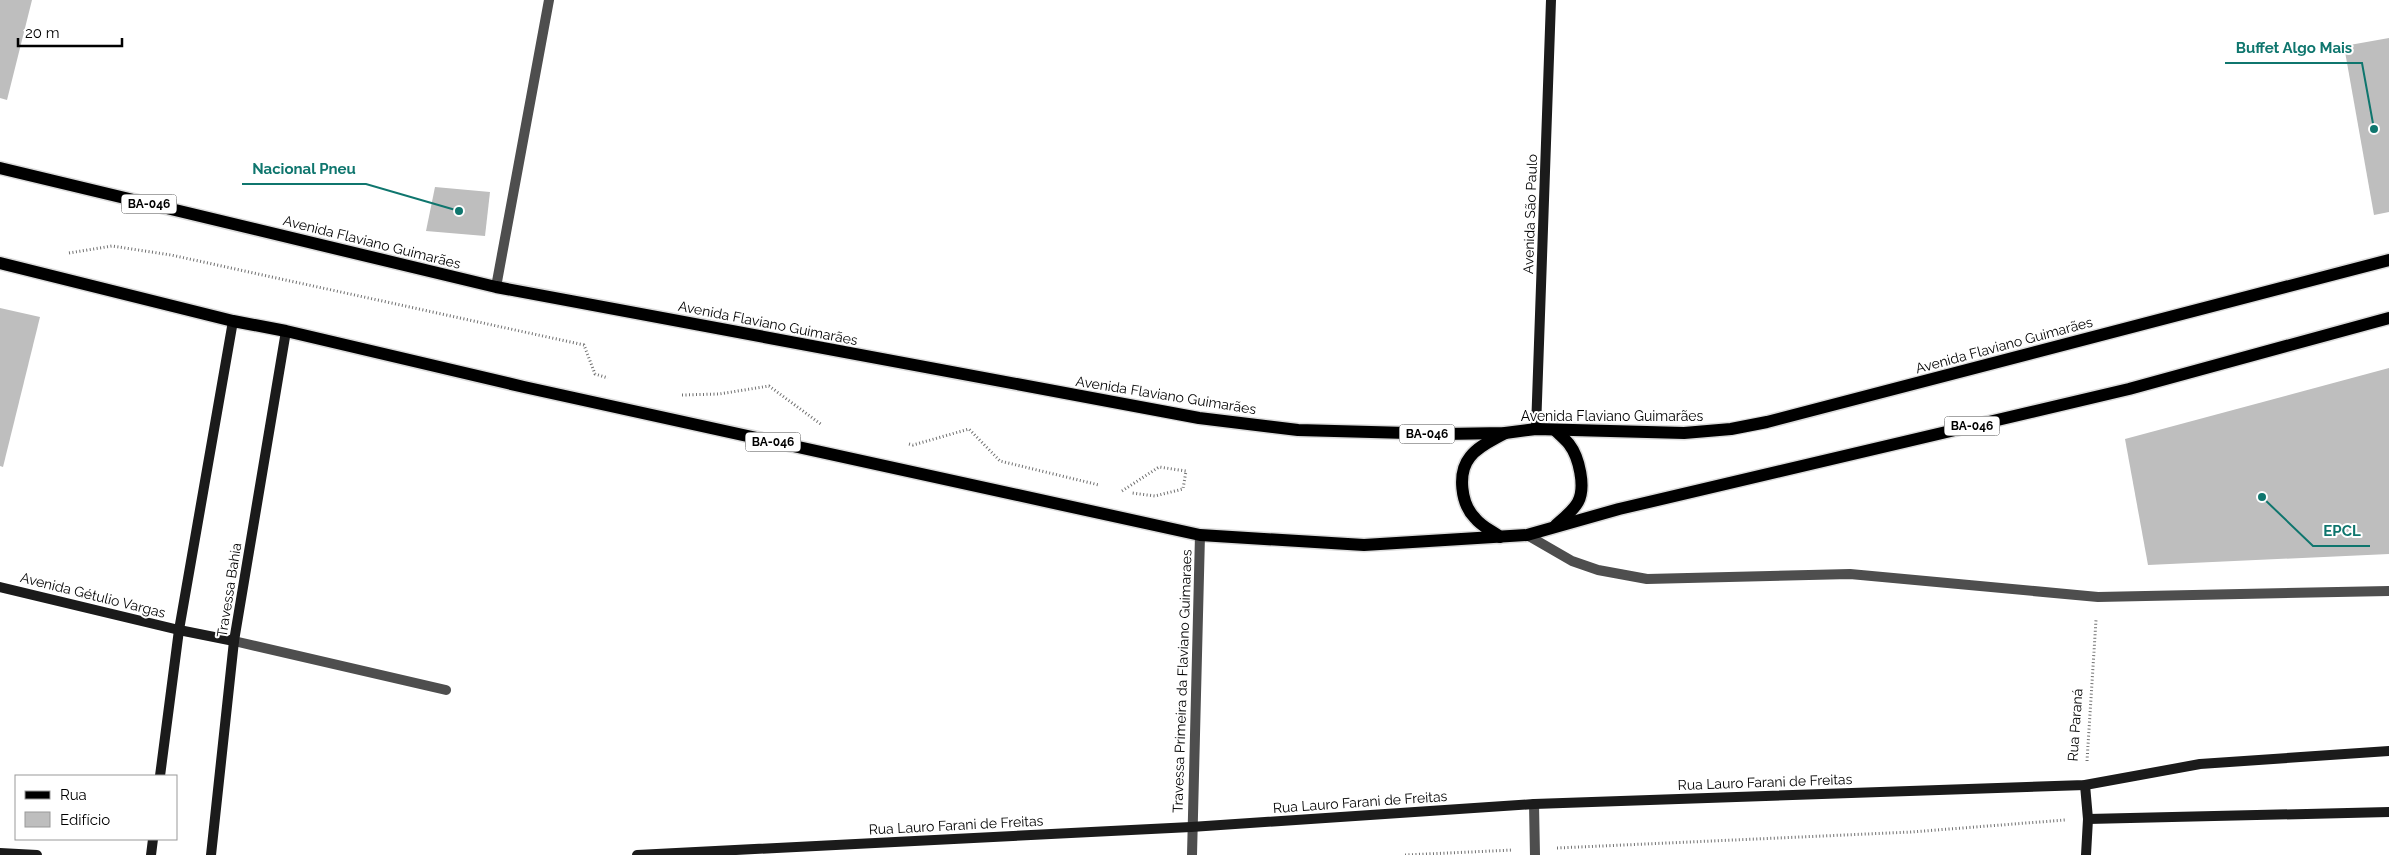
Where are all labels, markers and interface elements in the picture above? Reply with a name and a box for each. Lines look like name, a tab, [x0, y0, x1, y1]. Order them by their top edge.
scale bar	[18, 15, 121, 47]
text: 20 m	[25, 24, 60, 42]
callout: Buffet Algo Mais	[2225, 33, 2362, 63]
text: Buffet Algo Mais	[2236, 39, 2352, 57]
callout: Nacional Pneu	[242, 154, 366, 184]
street label: Avenida São Paulo	[1520, 154, 1540, 274]
text: Nacional Pneu	[252, 160, 356, 178]
road number: BA-046	[122, 194, 176, 213]
street label: Avenida Flaviano Guimarães	[281, 212, 463, 272]
street label: Avenida Flaviano Guimarães	[677, 298, 859, 348]
street label: Avenida Flaviano Guimarães	[1914, 314, 2094, 376]
street label: Avenida Flaviano Guimarães	[1075, 373, 1258, 417]
street label: Avenida Flaviano Guimarães	[1521, 408, 1704, 424]
road number: BA-046	[1944, 416, 2000, 436]
road number: BA-046	[1400, 424, 1454, 444]
road number: BA-046	[746, 432, 800, 452]
callout: EPCL	[2313, 516, 2370, 546]
text: EPCL	[2323, 522, 2361, 540]
street label: Travessa Bahia	[214, 542, 244, 638]
street label: Travessa Primeira da Flaviano Guimaraes	[1169, 549, 1195, 813]
street label: Avenida Gétulio Vargas	[19, 569, 168, 621]
street label: Rua Paraná	[2064, 688, 2086, 762]
street label: Rua Lauro Farani de Freitas	[1677, 771, 1853, 793]
legend	[15, 775, 178, 840]
text: Rua	[60, 786, 87, 804]
street label: Rua Lauro Farani de Freitas	[1272, 788, 1448, 816]
text: Edifício	[60, 811, 110, 829]
street label: Rua Lauro Farani de Freitas	[868, 812, 1044, 838]

